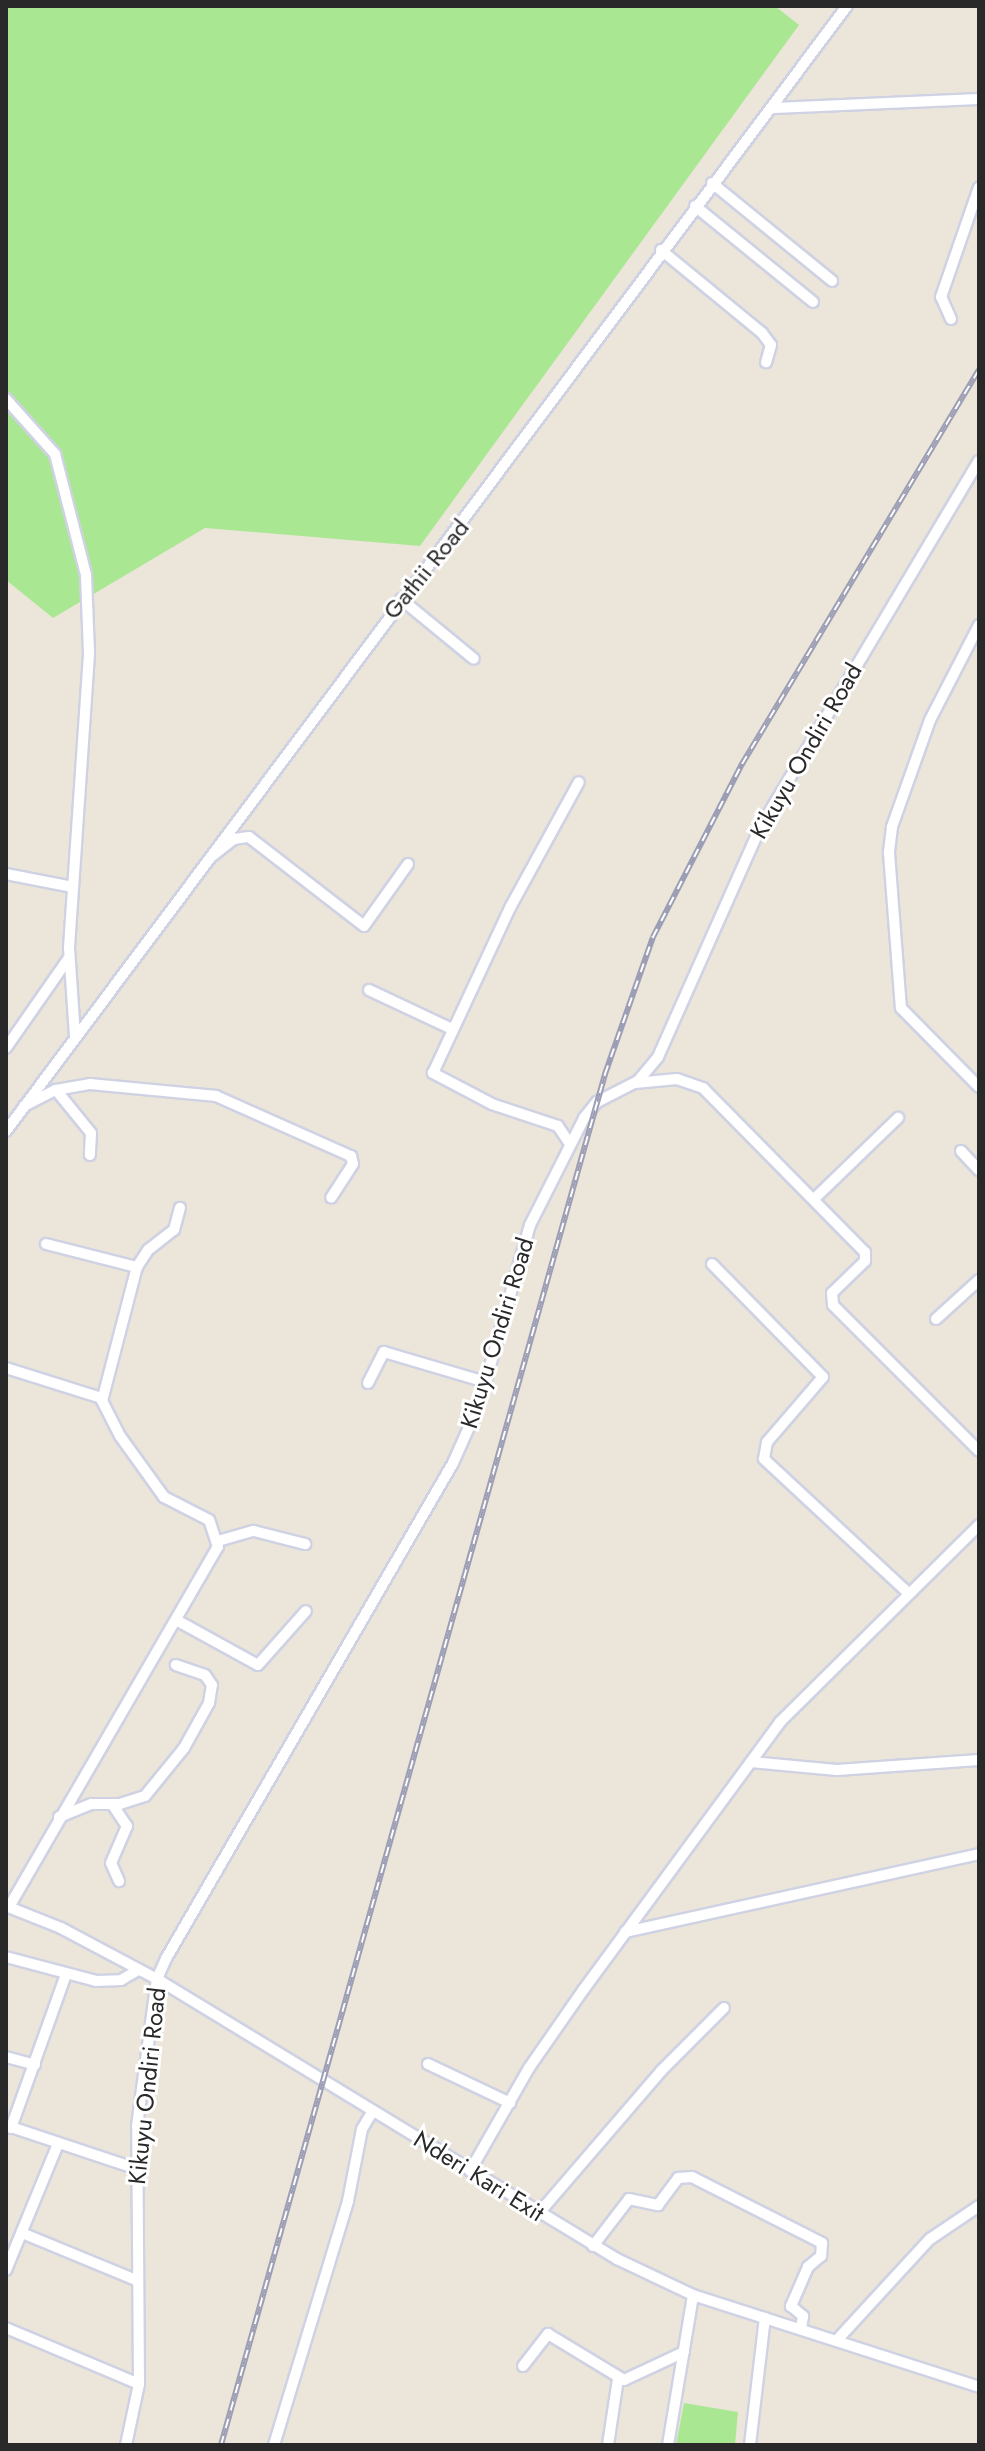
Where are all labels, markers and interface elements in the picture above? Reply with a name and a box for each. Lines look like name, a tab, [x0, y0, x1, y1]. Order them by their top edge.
street label: Gathii Road	[377, 513, 475, 625]
street label: Kikuyu Ondiri Road	[744, 658, 868, 844]
street label: Kikuyu Ondiri Road	[454, 1234, 540, 1432]
street label: Kikuyu Ondiri Road	[122, 1986, 172, 2186]
street label: Nderi Kari Exit	[408, 2124, 550, 2228]

